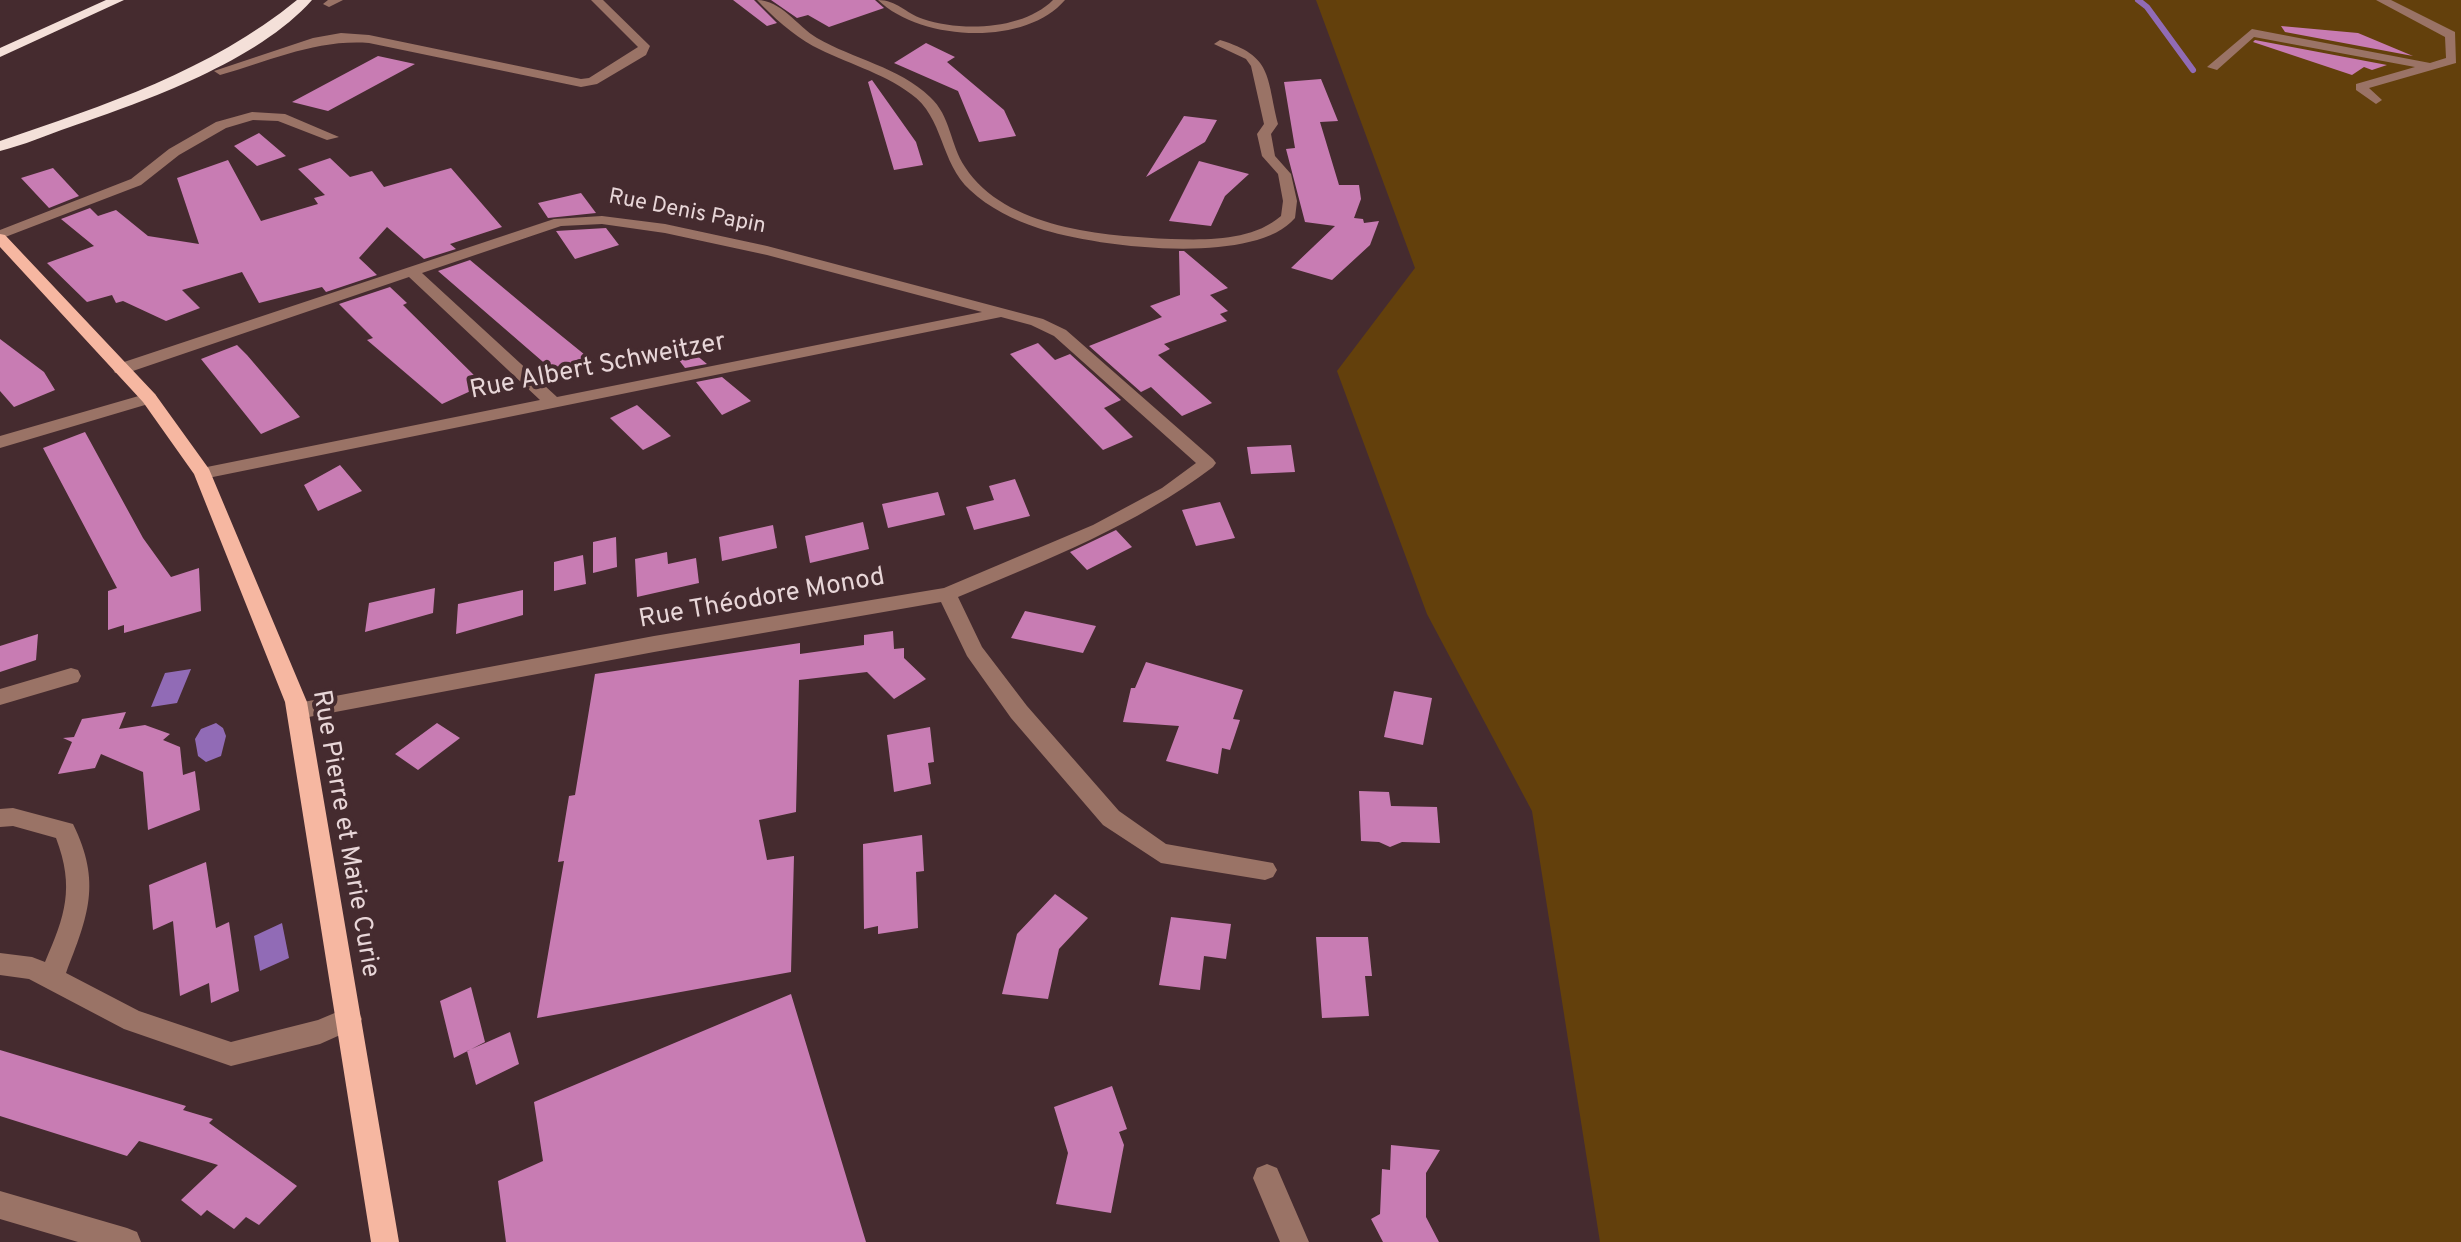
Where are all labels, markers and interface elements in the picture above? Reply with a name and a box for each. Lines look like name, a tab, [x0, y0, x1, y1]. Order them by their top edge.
street label: Rue Denis Papin	[606, 185, 768, 241]
street label: Rue Albert Schweitzer	[467, 328, 729, 408]
street label: Rue Théodore Monod	[637, 563, 887, 637]
street label: Rue Pierre et Marie Curie	[303, 688, 385, 980]

